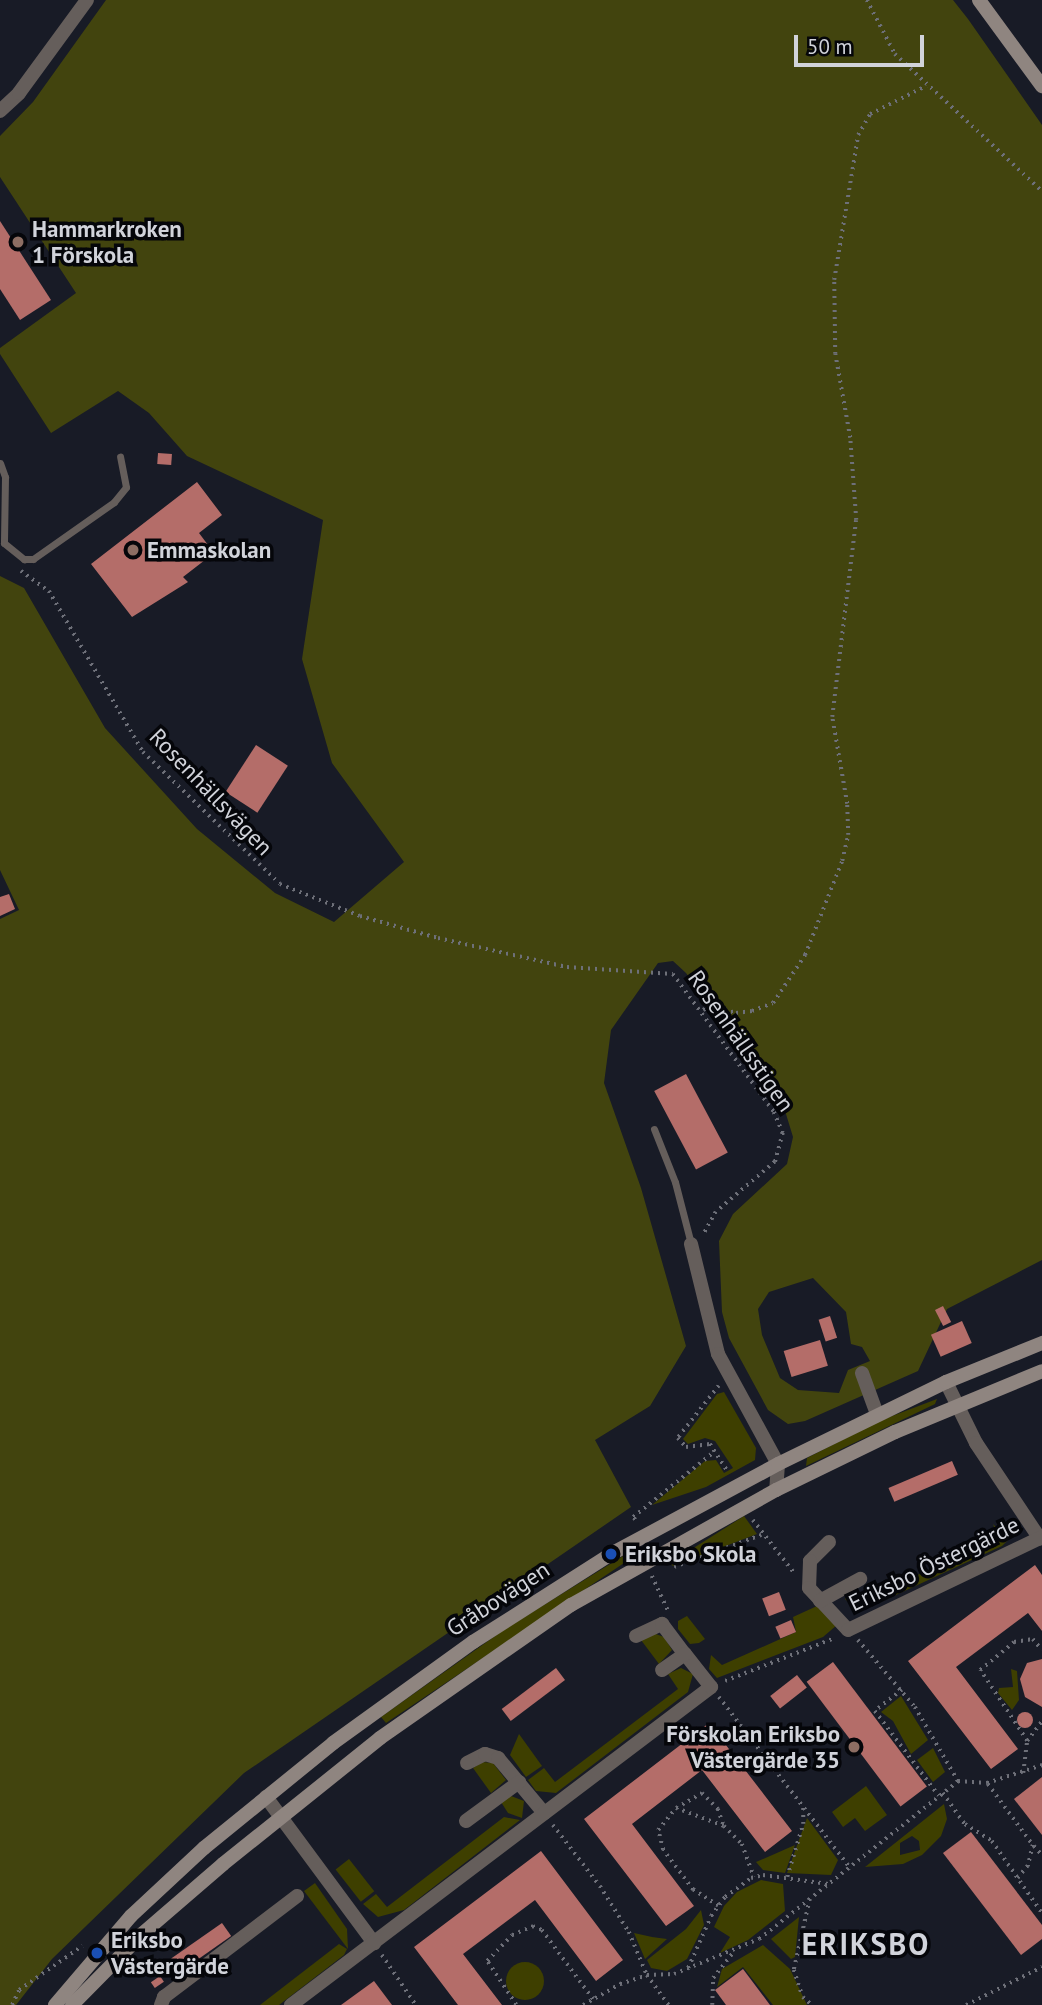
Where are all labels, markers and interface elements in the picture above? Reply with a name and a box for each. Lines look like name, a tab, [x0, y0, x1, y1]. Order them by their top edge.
scale bar	[797, 21, 926, 65]
text: 50 m	[807, 33, 853, 60]
place label: Hammarkroken 1 Förskola	[32, 215, 182, 269]
marker: Hammarkroken 1 Förskola	[10, 234, 26, 250]
place label: Emmaskolan	[147, 536, 271, 564]
marker: Emmaskolan	[125, 542, 141, 558]
street label: Rosenhällsvägen	[144, 723, 278, 861]
street label: Rosenhällsstigen	[682, 965, 800, 1117]
street label: Eriksbo Östergärde	[844, 1511, 1024, 1617]
place label: Eriksbo Skola	[625, 1540, 756, 1568]
marker: Eriksbo Skola	[603, 1546, 619, 1562]
street label: Gråbovägen	[441, 1556, 555, 1642]
place label: Förskolan Eriksbo Västergärde 35	[666, 1720, 840, 1774]
marker: Förskolan Eriksbo Västergärde 35	[846, 1739, 862, 1755]
place label: Eriksbo Västergärde	[111, 1926, 229, 1980]
district label: ERIKSBO	[803, 1926, 929, 1962]
marker: Eriksbo Västergärde	[89, 1945, 105, 1961]

